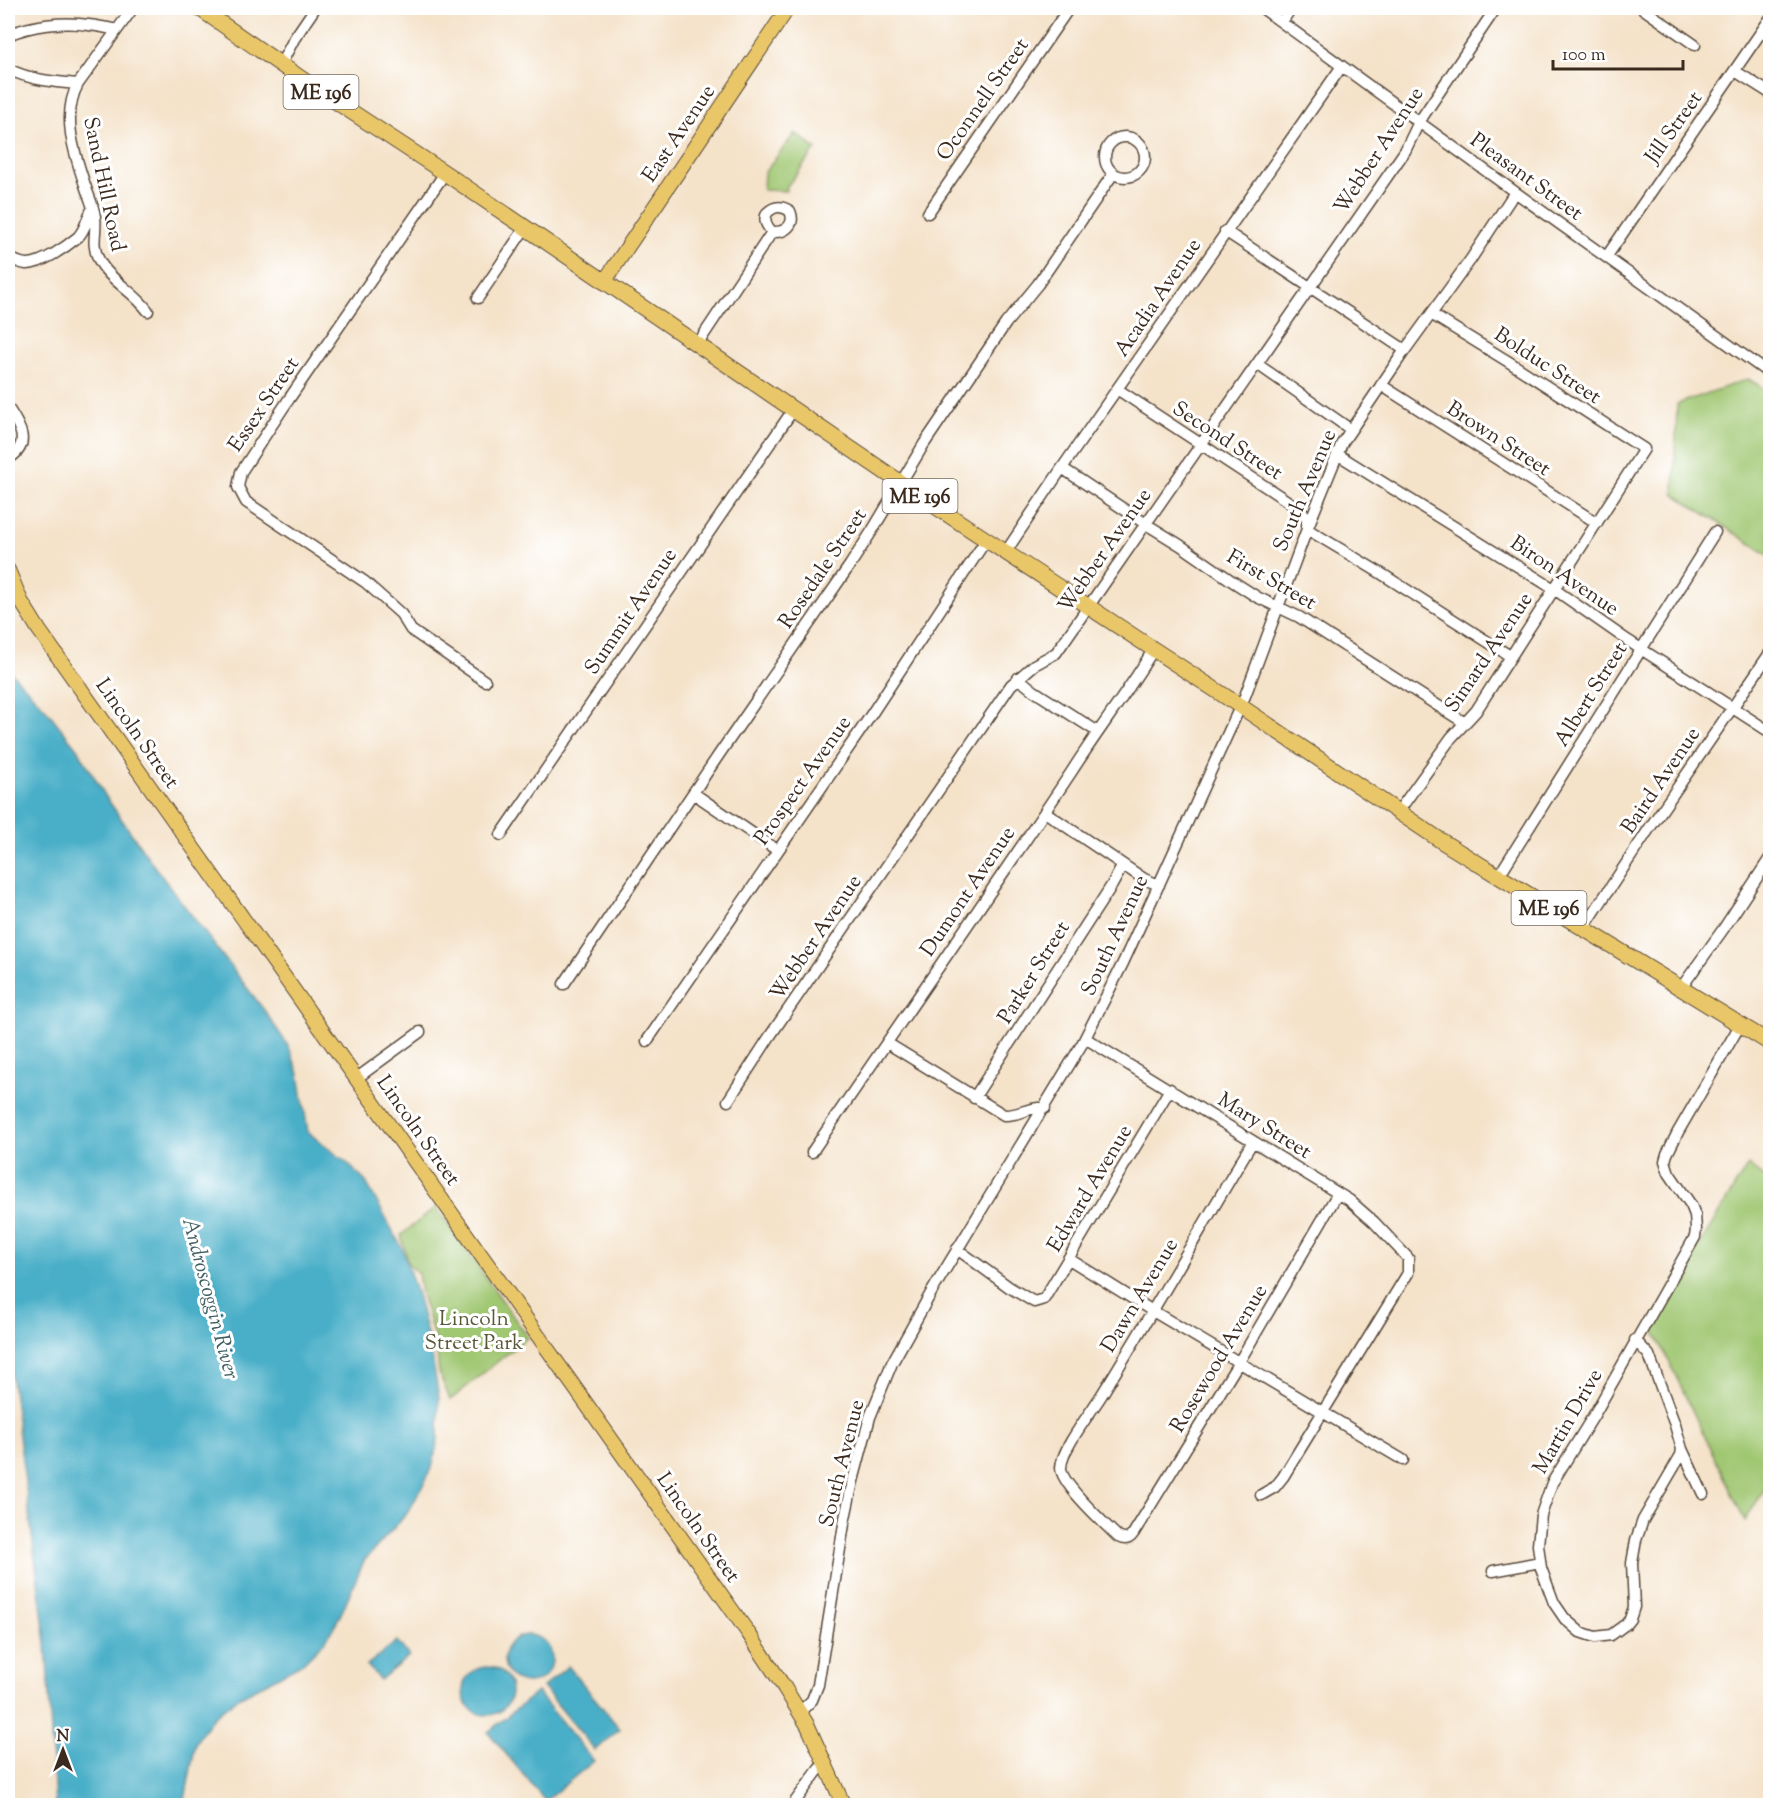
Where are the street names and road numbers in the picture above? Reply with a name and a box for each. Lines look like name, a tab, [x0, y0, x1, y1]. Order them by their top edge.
street label: Oconnell Street	[930, 33, 1037, 168]
road number: ME 196	[284, 75, 358, 109]
street label: East Avenue	[636, 79, 724, 189]
street label: Webber Avenue	[1327, 82, 1432, 220]
street label: Jill Street	[1638, 86, 1711, 171]
street label: Sand Hill Road	[74, 114, 132, 255]
street label: Pleasant Street	[1463, 126, 1588, 229]
street label: Acadia Avenue	[1108, 233, 1209, 363]
street label: Bolduc Street	[1487, 321, 1606, 413]
street label: Essex Street	[222, 352, 308, 459]
street label: Second Street	[1166, 395, 1288, 489]
street label: Brown Street	[1440, 395, 1556, 485]
street label: South Avenue	[1267, 425, 1345, 557]
road number: ME 196	[882, 479, 958, 513]
street label: Webber Avenue	[1052, 483, 1160, 620]
street label: Rosedale Street	[772, 503, 875, 635]
street label: Biron Avenue	[1503, 529, 1624, 624]
street label: Summit Avenue	[578, 543, 685, 681]
street label: First Street	[1221, 543, 1321, 619]
street label: Simard Avenue	[1438, 587, 1541, 719]
street label: Albert Street	[1548, 637, 1636, 753]
street label: Lincoln Street	[87, 673, 186, 795]
street label: Prospect Avenue	[748, 710, 859, 852]
street label: Baird Avenue	[1615, 722, 1709, 841]
street label: Dumont Avenue	[914, 821, 1023, 963]
street label: Webber Avenue	[763, 869, 870, 1007]
street label: South Avenue	[1075, 870, 1157, 1001]
road number: ME 196	[1512, 891, 1586, 925]
street label: Parker Street	[991, 916, 1078, 1030]
street label: Lincoln Street	[368, 1070, 467, 1192]
street label: Mary Street	[1211, 1086, 1317, 1167]
street label: Edward Avenue	[1041, 1120, 1141, 1258]
street label: Dawn Avenue	[1095, 1233, 1187, 1359]
street label: Rosewood Avenue	[1164, 1279, 1276, 1439]
street label: Martin Drive	[1526, 1364, 1611, 1480]
street label: South Avenue	[813, 1397, 873, 1530]
street label: Lincoln Street	[648, 1467, 747, 1589]

